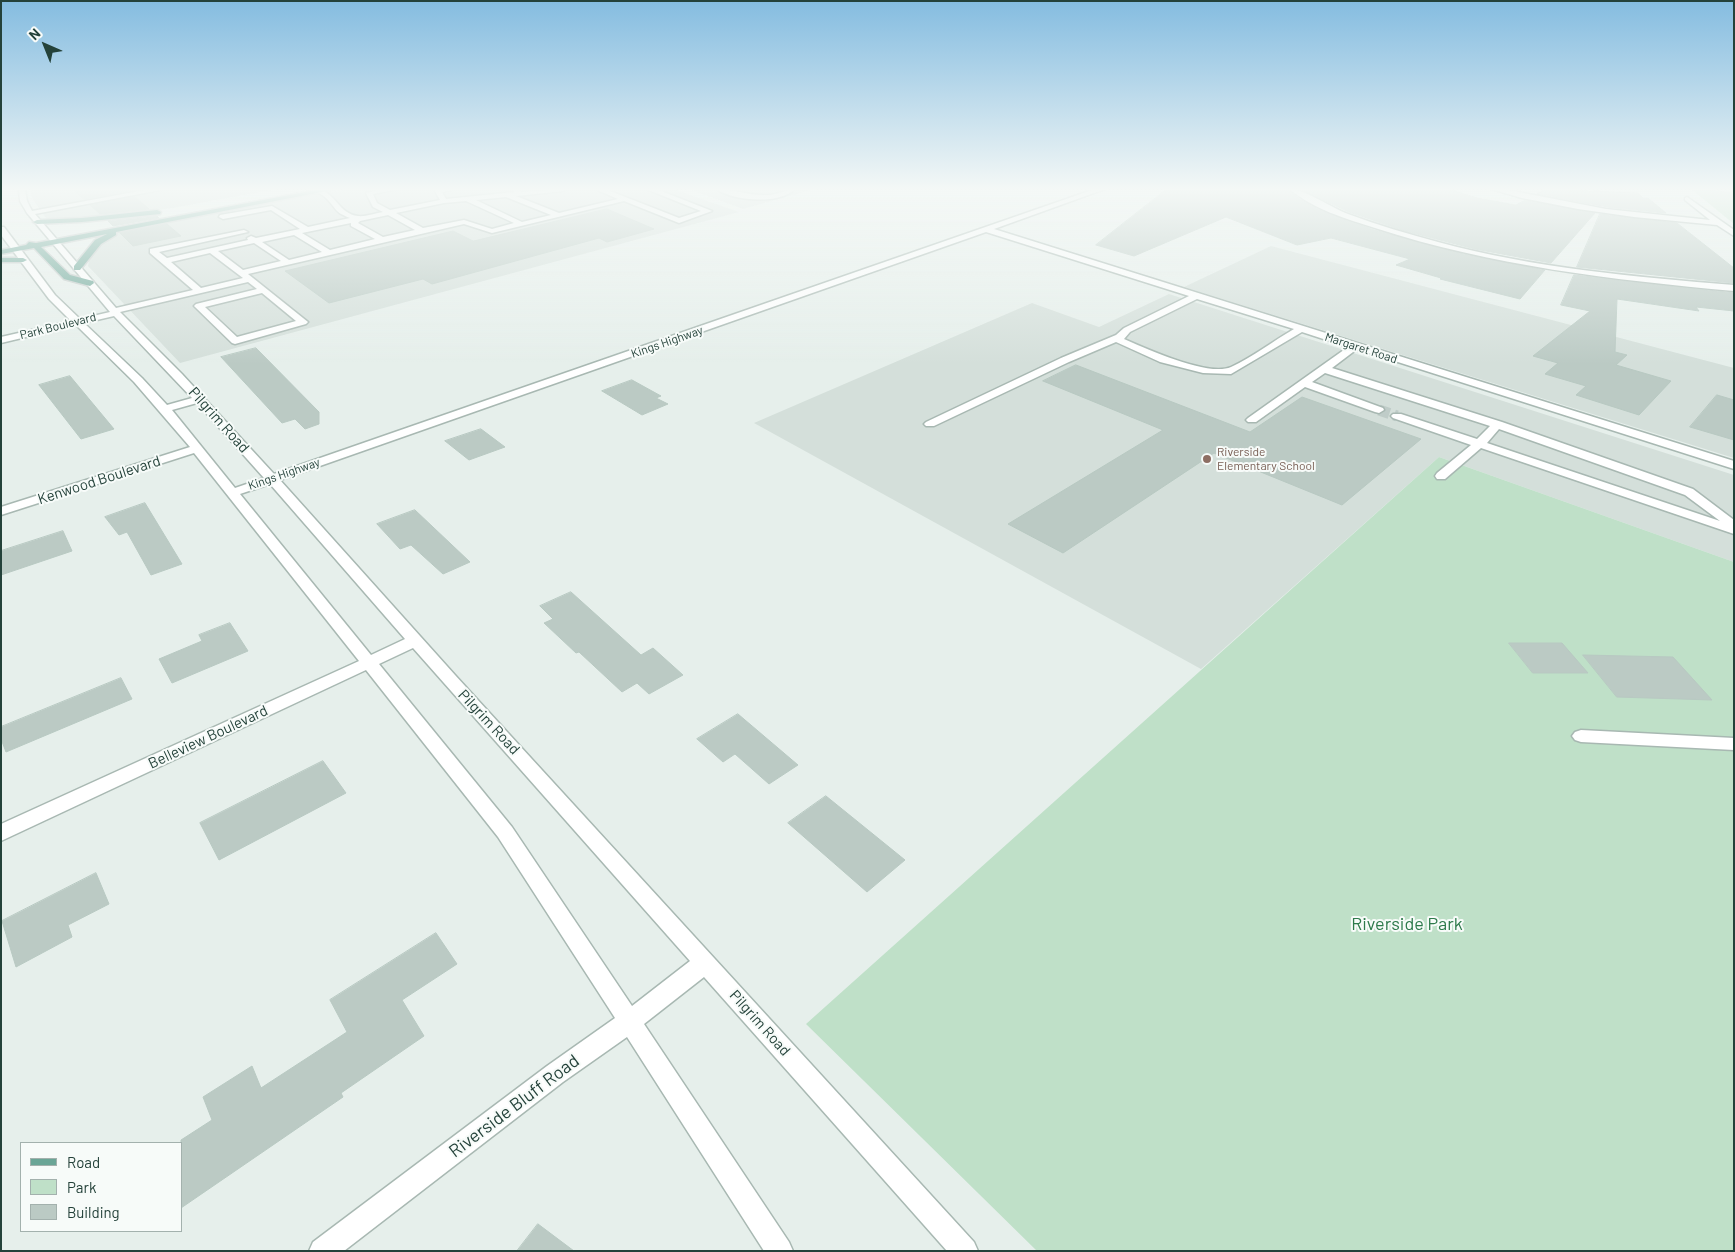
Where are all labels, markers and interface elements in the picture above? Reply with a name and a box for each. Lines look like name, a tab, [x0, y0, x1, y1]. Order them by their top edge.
north arrow	[20, 20, 70, 70]
text: N	[25, 25, 43, 43]
street label: Park Boulevard	[18, 310, 98, 342]
street label: Kings Highway	[629, 323, 705, 361]
street label: Margaret Road	[1323, 330, 1399, 366]
street label: Pilgrim Road	[185, 383, 253, 457]
place label: Riverside Elementary School	[1217, 445, 1315, 473]
street label: Kenwood Boulevard	[35, 452, 163, 508]
marker: Riverside Elementary School	[1201, 453, 1213, 465]
street label: Kings Highway	[246, 455, 322, 493]
street label: Pilgrim Road	[454, 686, 524, 758]
street label: Belleview Boulevard	[145, 701, 271, 773]
park label: Riverside Park	[1351, 913, 1463, 935]
street label: Pilgrim Road	[726, 986, 794, 1060]
street label: Riverside Bluff Road	[445, 1050, 583, 1162]
legend	[20, 1142, 182, 1232]
text: Road	[67, 1153, 100, 1171]
text: Park	[67, 1178, 96, 1196]
text: Building	[67, 1203, 120, 1221]

